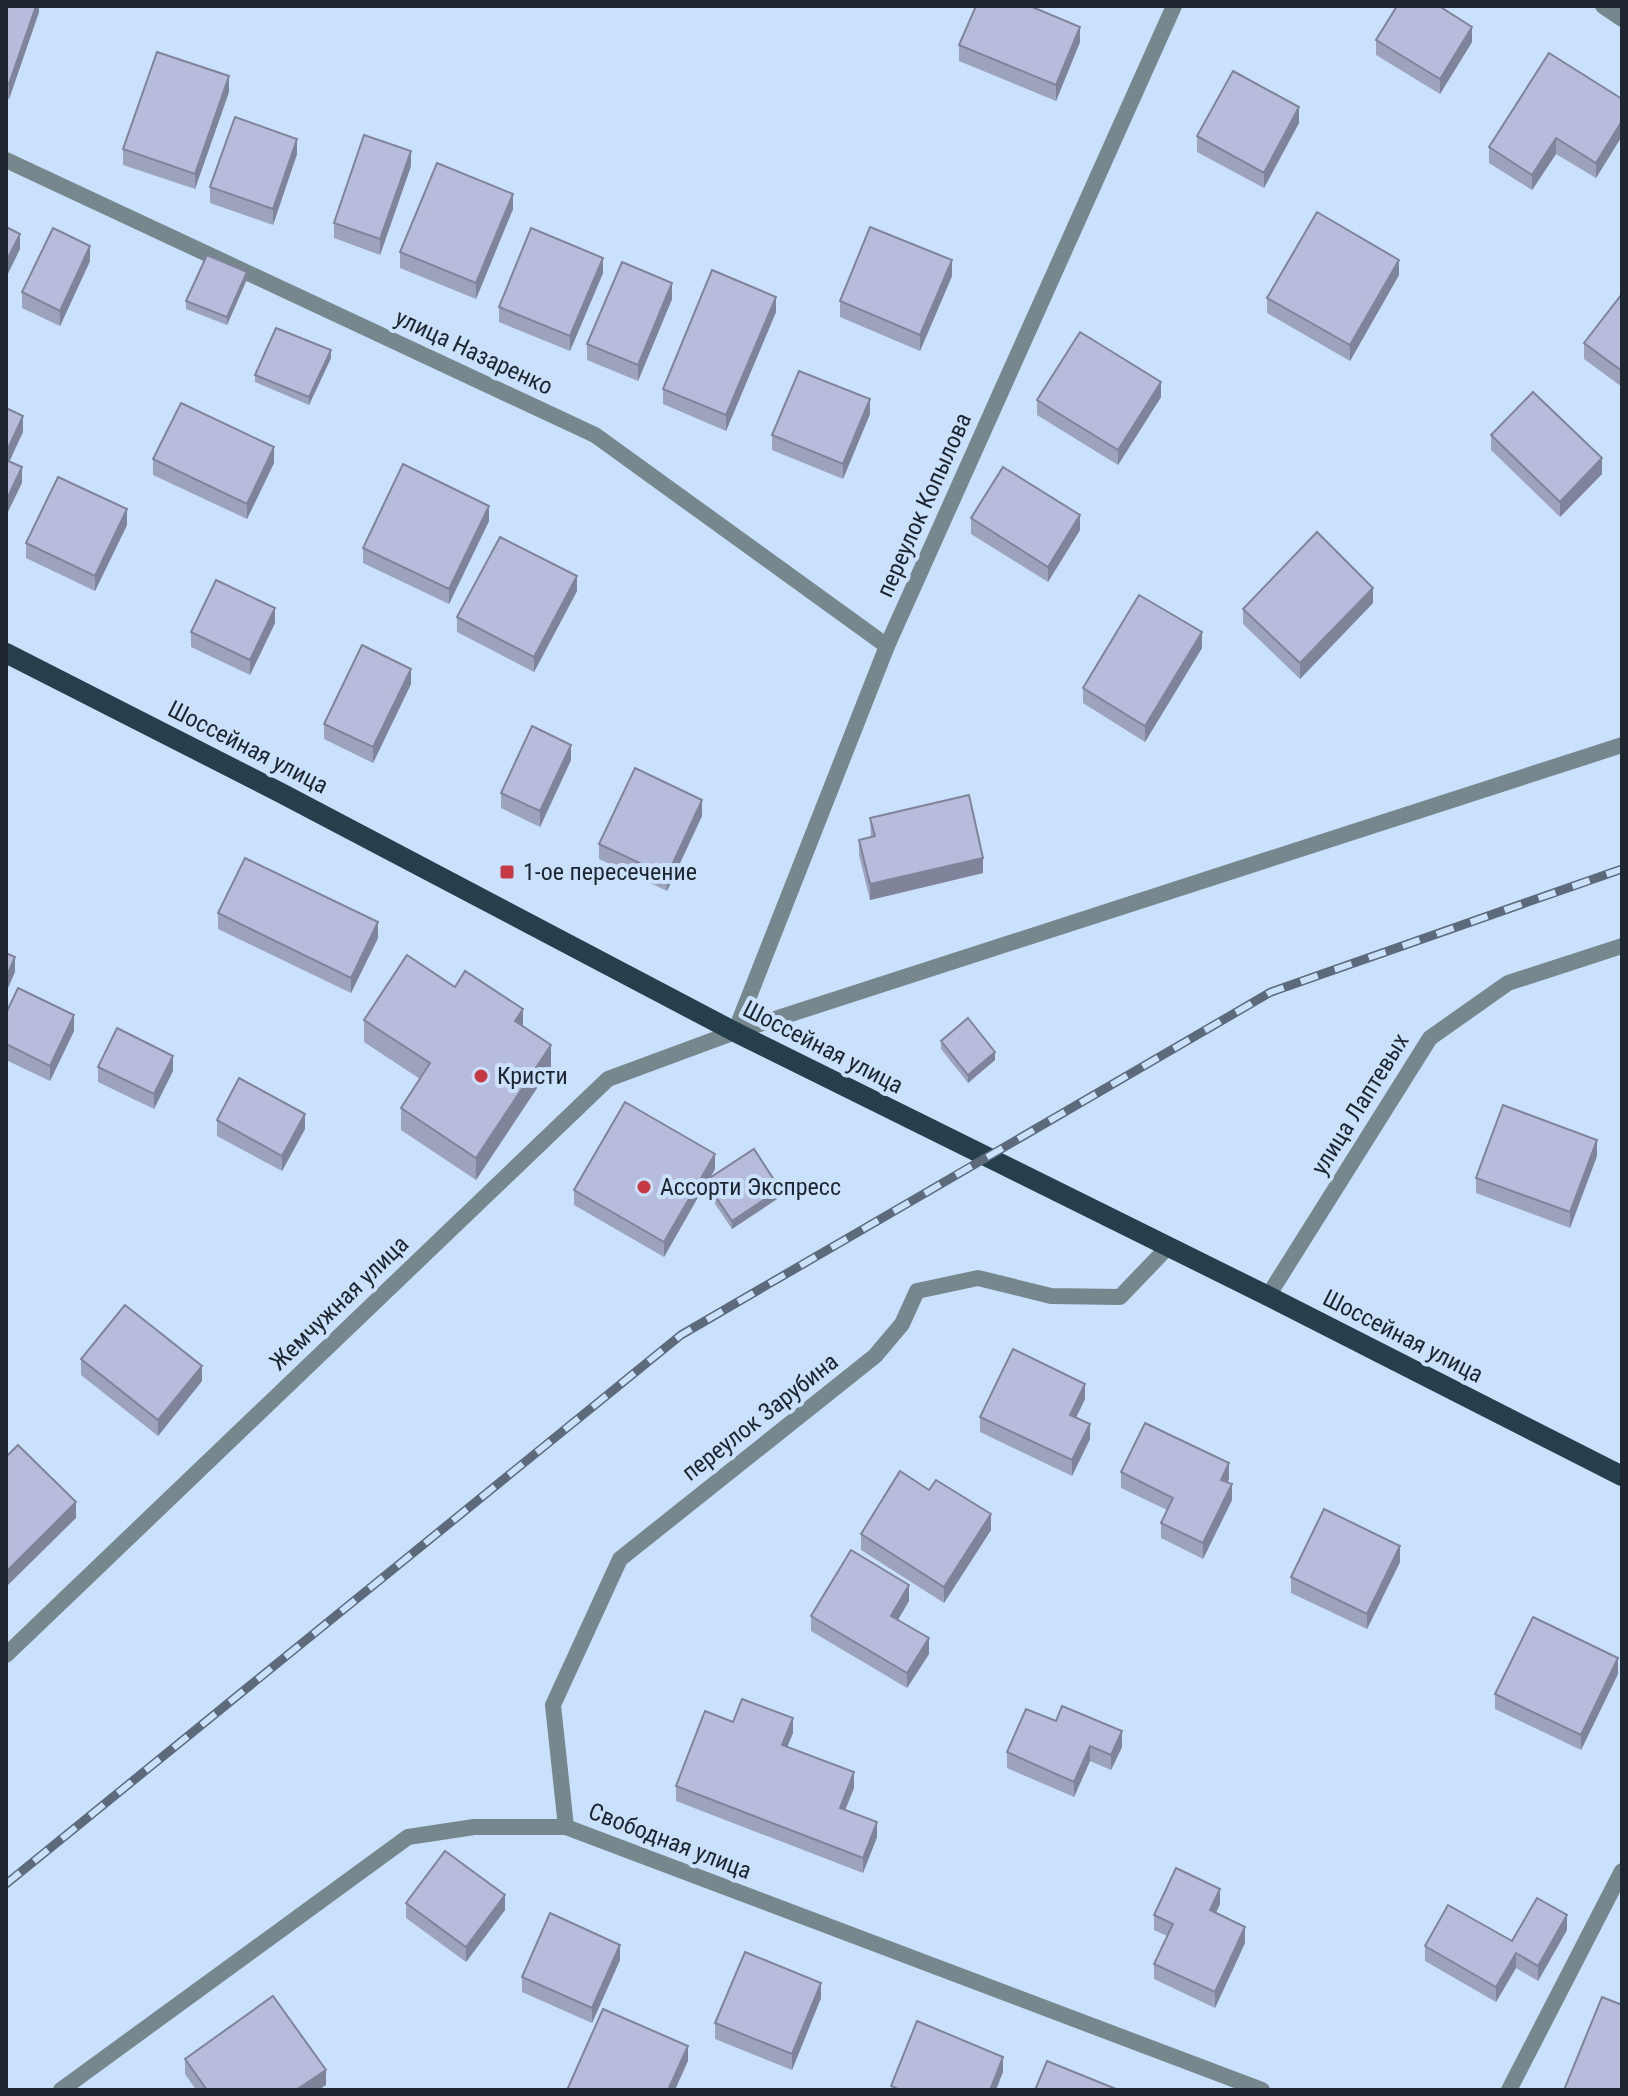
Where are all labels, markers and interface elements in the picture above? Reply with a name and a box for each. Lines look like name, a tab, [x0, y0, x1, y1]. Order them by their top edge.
street label: улица Назаренко	[391, 303, 557, 401]
street label: переулок Копылова	[871, 408, 977, 602]
street label: Шоссейная улица	[163, 695, 333, 799]
place label: 1-ое пересечение	[523, 858, 697, 886]
marker: 1-ое пересечение	[498, 863, 516, 881]
street label: Шоссейная улица	[738, 995, 908, 1099]
street label: улица Лаптевых	[1305, 1028, 1415, 1180]
place label: Кристи	[497, 1062, 568, 1090]
marker: Кристи	[472, 1067, 490, 1085]
place label: Ассорти Экспресс	[660, 1173, 841, 1201]
marker: Ассорти Экспресс	[635, 1178, 653, 1196]
street label: Жемчужная улица	[264, 1230, 414, 1376]
street label: Шоссейная улица	[1318, 1284, 1488, 1388]
street label: переулок Зарубина	[676, 1347, 844, 1487]
street label: Свободная улица	[585, 1797, 755, 1885]

